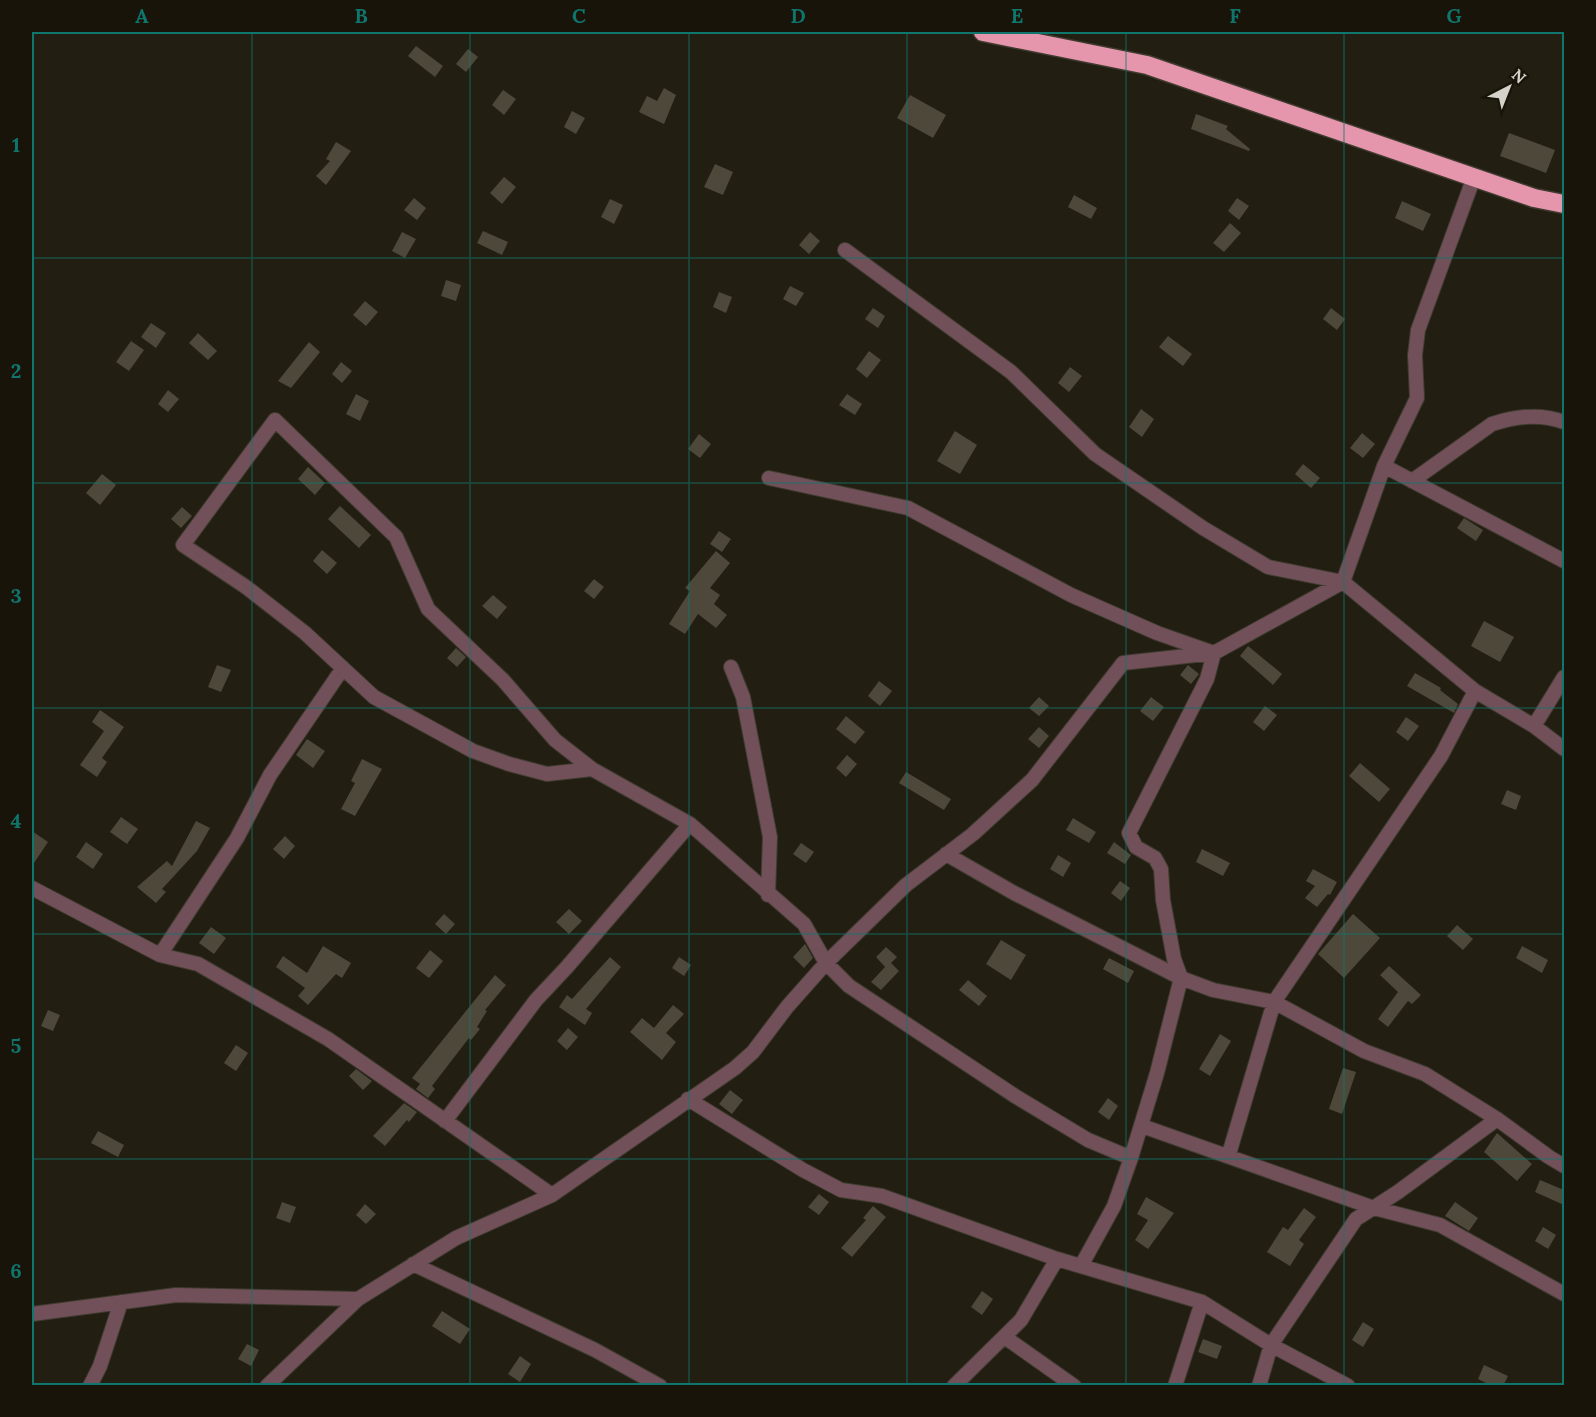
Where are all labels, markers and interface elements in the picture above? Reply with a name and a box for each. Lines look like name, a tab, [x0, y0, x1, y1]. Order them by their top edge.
text: A	[135, 3, 149, 28]
text: B	[354, 3, 368, 28]
text: C	[572, 3, 586, 28]
text: D	[790, 3, 806, 28]
text: E	[1011, 3, 1023, 28]
text: F	[1229, 3, 1241, 28]
text: G	[1446, 3, 1462, 28]
north arrow	[1479, 57, 1539, 117]
text: N	[1508, 64, 1530, 87]
text: 1	[12, 132, 20, 157]
text: 2	[11, 358, 21, 383]
text: 3	[10, 583, 22, 608]
text: 4	[11, 808, 22, 833]
text: 5	[11, 1033, 22, 1058]
text: 6	[10, 1258, 22, 1283]

